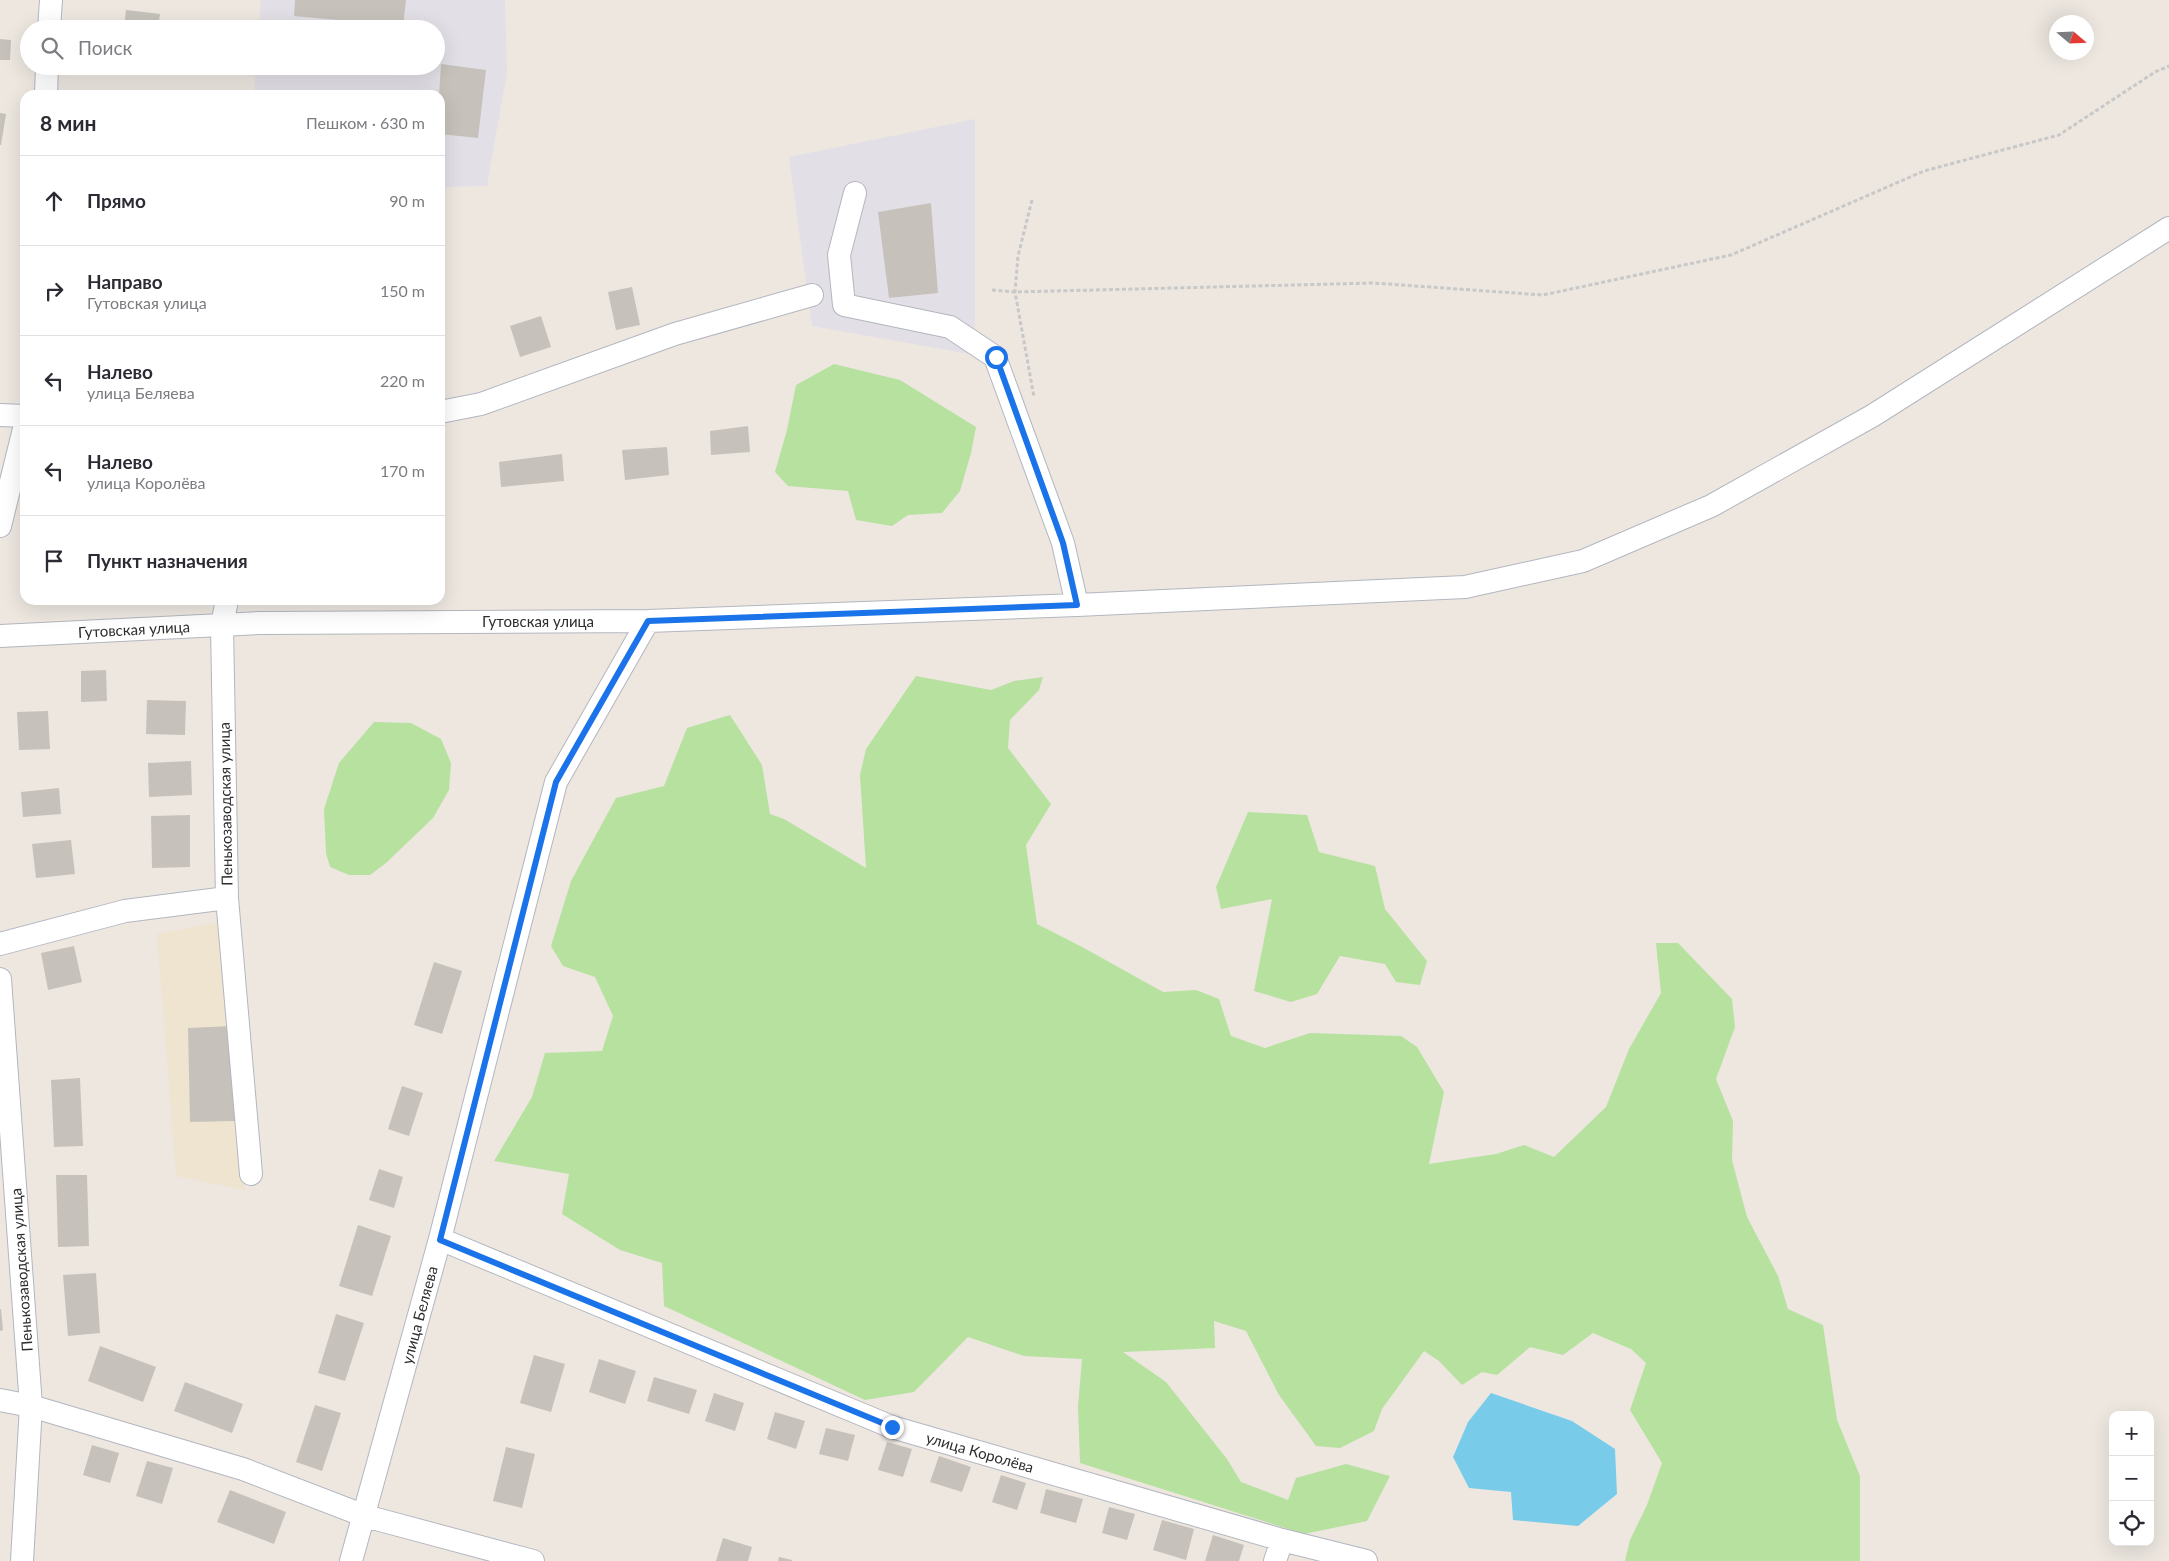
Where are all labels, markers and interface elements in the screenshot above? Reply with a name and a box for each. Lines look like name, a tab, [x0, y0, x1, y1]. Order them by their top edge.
north arrow	[2049, 15, 2094, 60]
search box	[20, 20, 445, 75]
icon: search	[38, 34, 66, 62]
text: Поиск	[78, 36, 132, 59]
text: 8 мин	[40, 110, 97, 135]
text: Пешком · 630 m	[306, 113, 425, 132]
icon: ahead	[40, 187, 68, 215]
text: Прямо	[87, 189, 146, 212]
text: 90 m	[389, 191, 425, 210]
text: Направо	[87, 270, 163, 293]
icon: right	[40, 277, 68, 305]
text: 150 m	[380, 281, 425, 300]
text: Гутовская улица	[87, 293, 207, 312]
route start	[985, 346, 1008, 369]
text: Налево	[87, 360, 153, 383]
icon: left	[40, 367, 68, 395]
text: 220 m	[380, 371, 425, 390]
text: улица Беляева	[87, 383, 195, 402]
text: Налево	[87, 450, 153, 473]
icon: left	[40, 457, 68, 485]
text: 170 m	[380, 461, 425, 480]
text: улица Королёва	[87, 473, 205, 492]
icon: arrive	[40, 547, 68, 575]
text: Пункт назначения	[87, 549, 248, 572]
street label: Гутовская улица	[482, 612, 594, 630]
street label: Гутовская улица	[78, 617, 190, 641]
street label: Пенькозаводская улица	[215, 722, 235, 886]
street label: Пенькозаводская улица	[6, 1188, 36, 1352]
street label: улица Беляева	[397, 1264, 441, 1366]
map controls	[2109, 1411, 2154, 1546]
button: +	[2109, 1411, 2154, 1456]
route end	[881, 1416, 904, 1439]
street label: улица Королёва	[924, 1428, 1036, 1476]
button: −	[2109, 1456, 2154, 1501]
button: locate	[2109, 1501, 2154, 1546]

